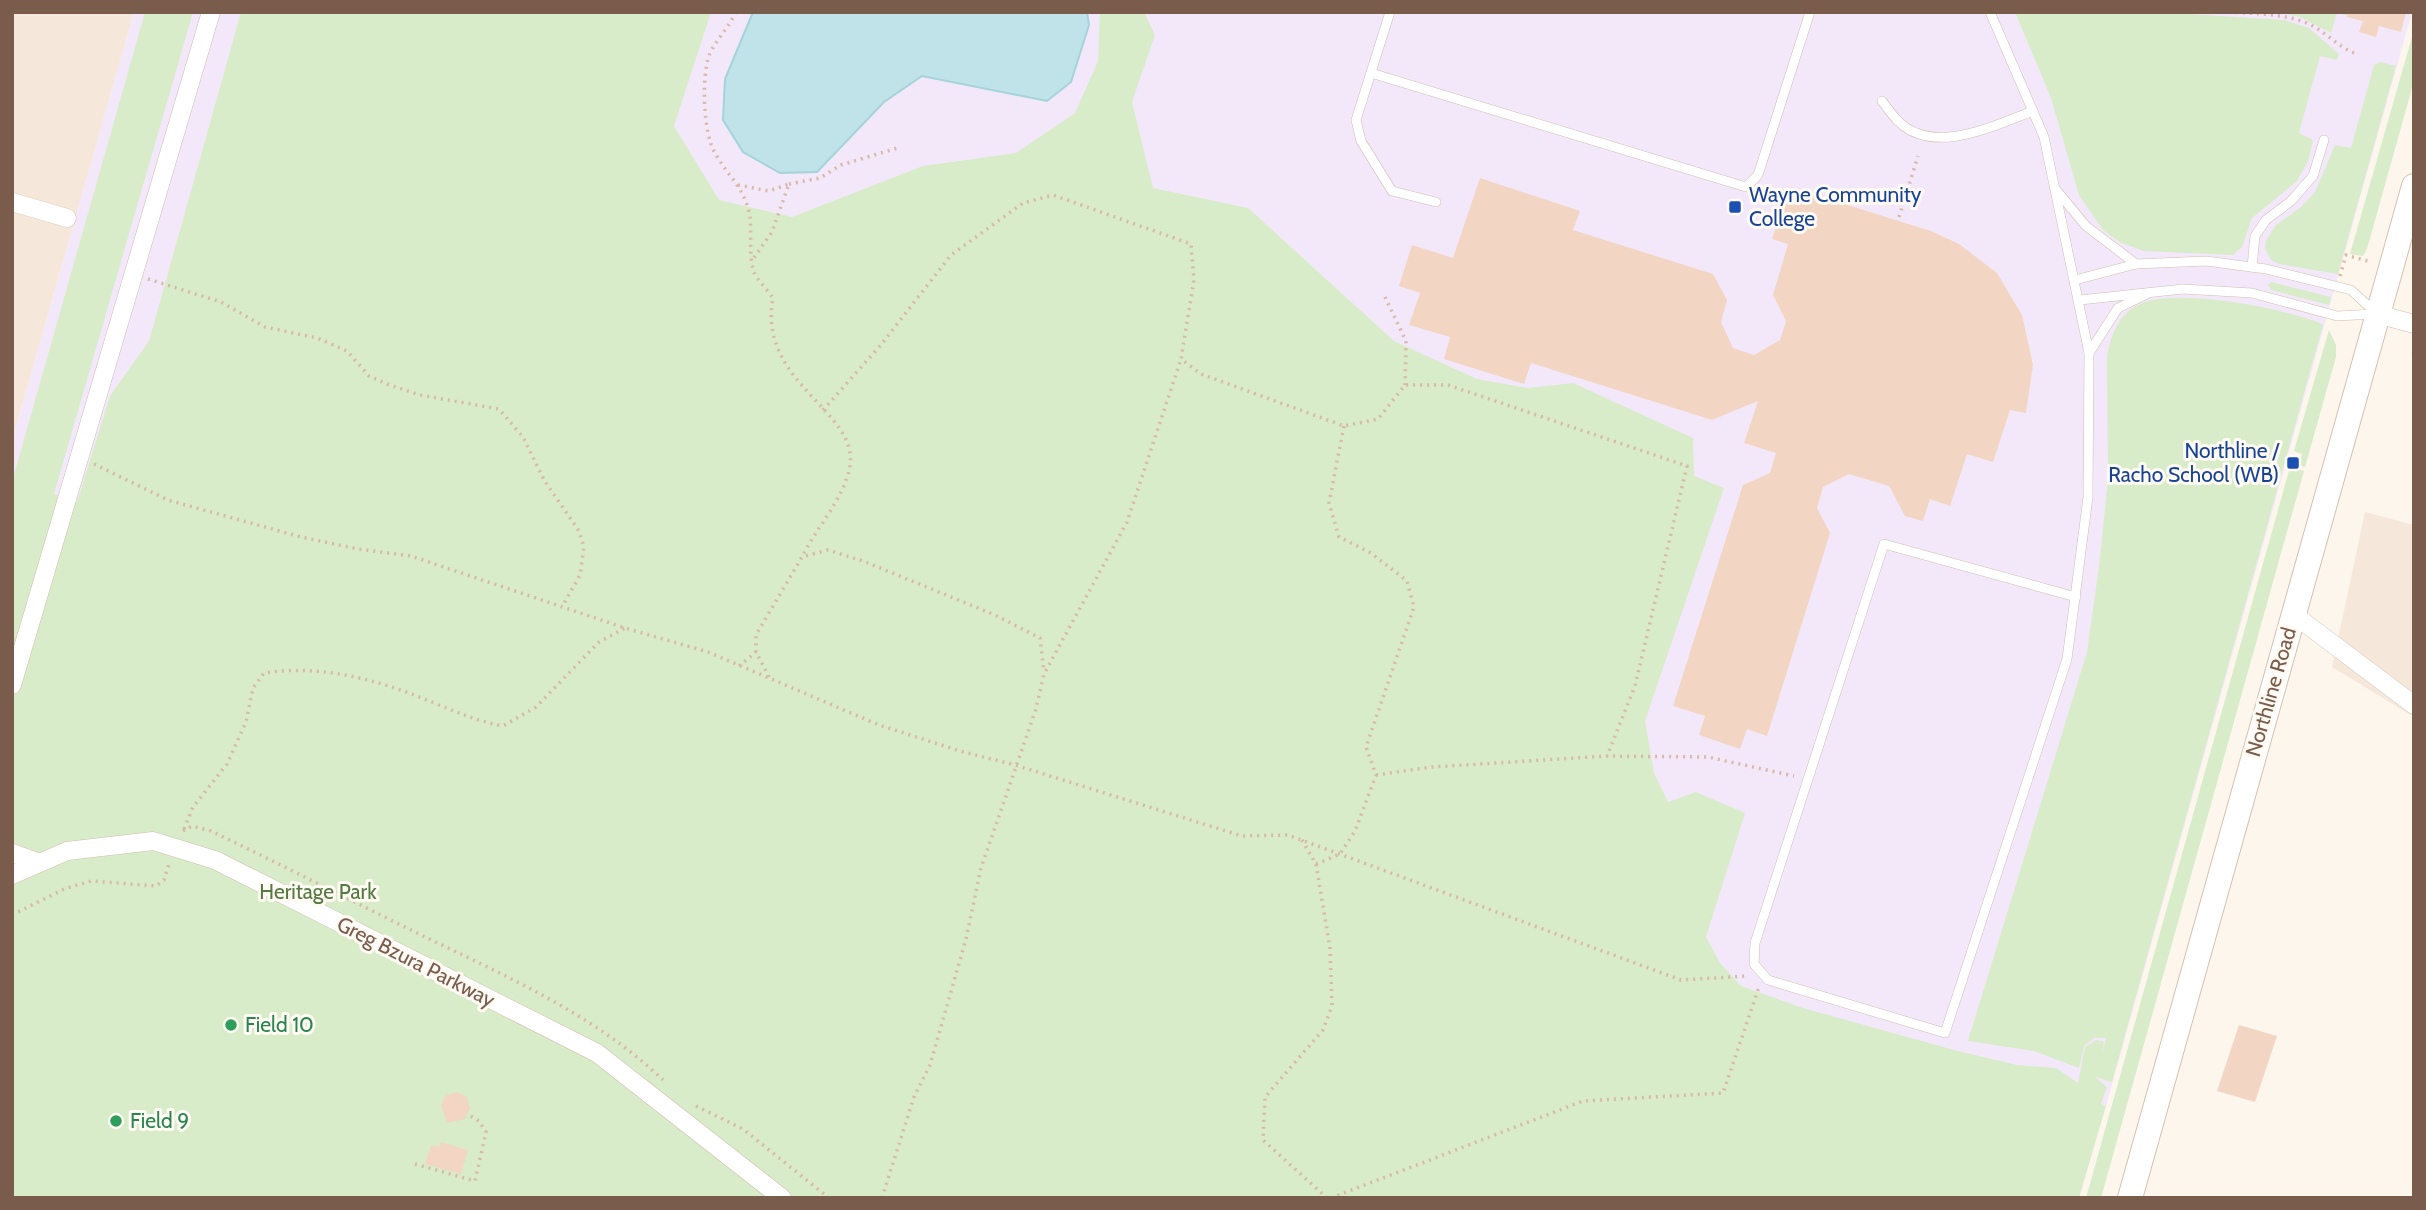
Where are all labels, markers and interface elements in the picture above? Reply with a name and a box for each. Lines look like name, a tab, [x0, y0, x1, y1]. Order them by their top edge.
place label: Wayne Community College	[1749, 182, 1922, 231]
marker: Wayne Community College	[1727, 199, 1743, 215]
place label: Northline / Racho School (WB)	[2108, 438, 2280, 487]
marker: Northline / Racho School (WB)	[2285, 455, 2301, 471]
street label: Northline Road	[2240, 624, 2301, 759]
park label: Heritage Park	[259, 879, 377, 904]
street label: Greg Bzura Parkway	[333, 911, 500, 1012]
place label: Field 10	[245, 1012, 314, 1037]
marker: Field 10	[223, 1017, 239, 1033]
place label: Field 9	[130, 1108, 189, 1133]
marker: Field 9	[108, 1113, 124, 1129]

